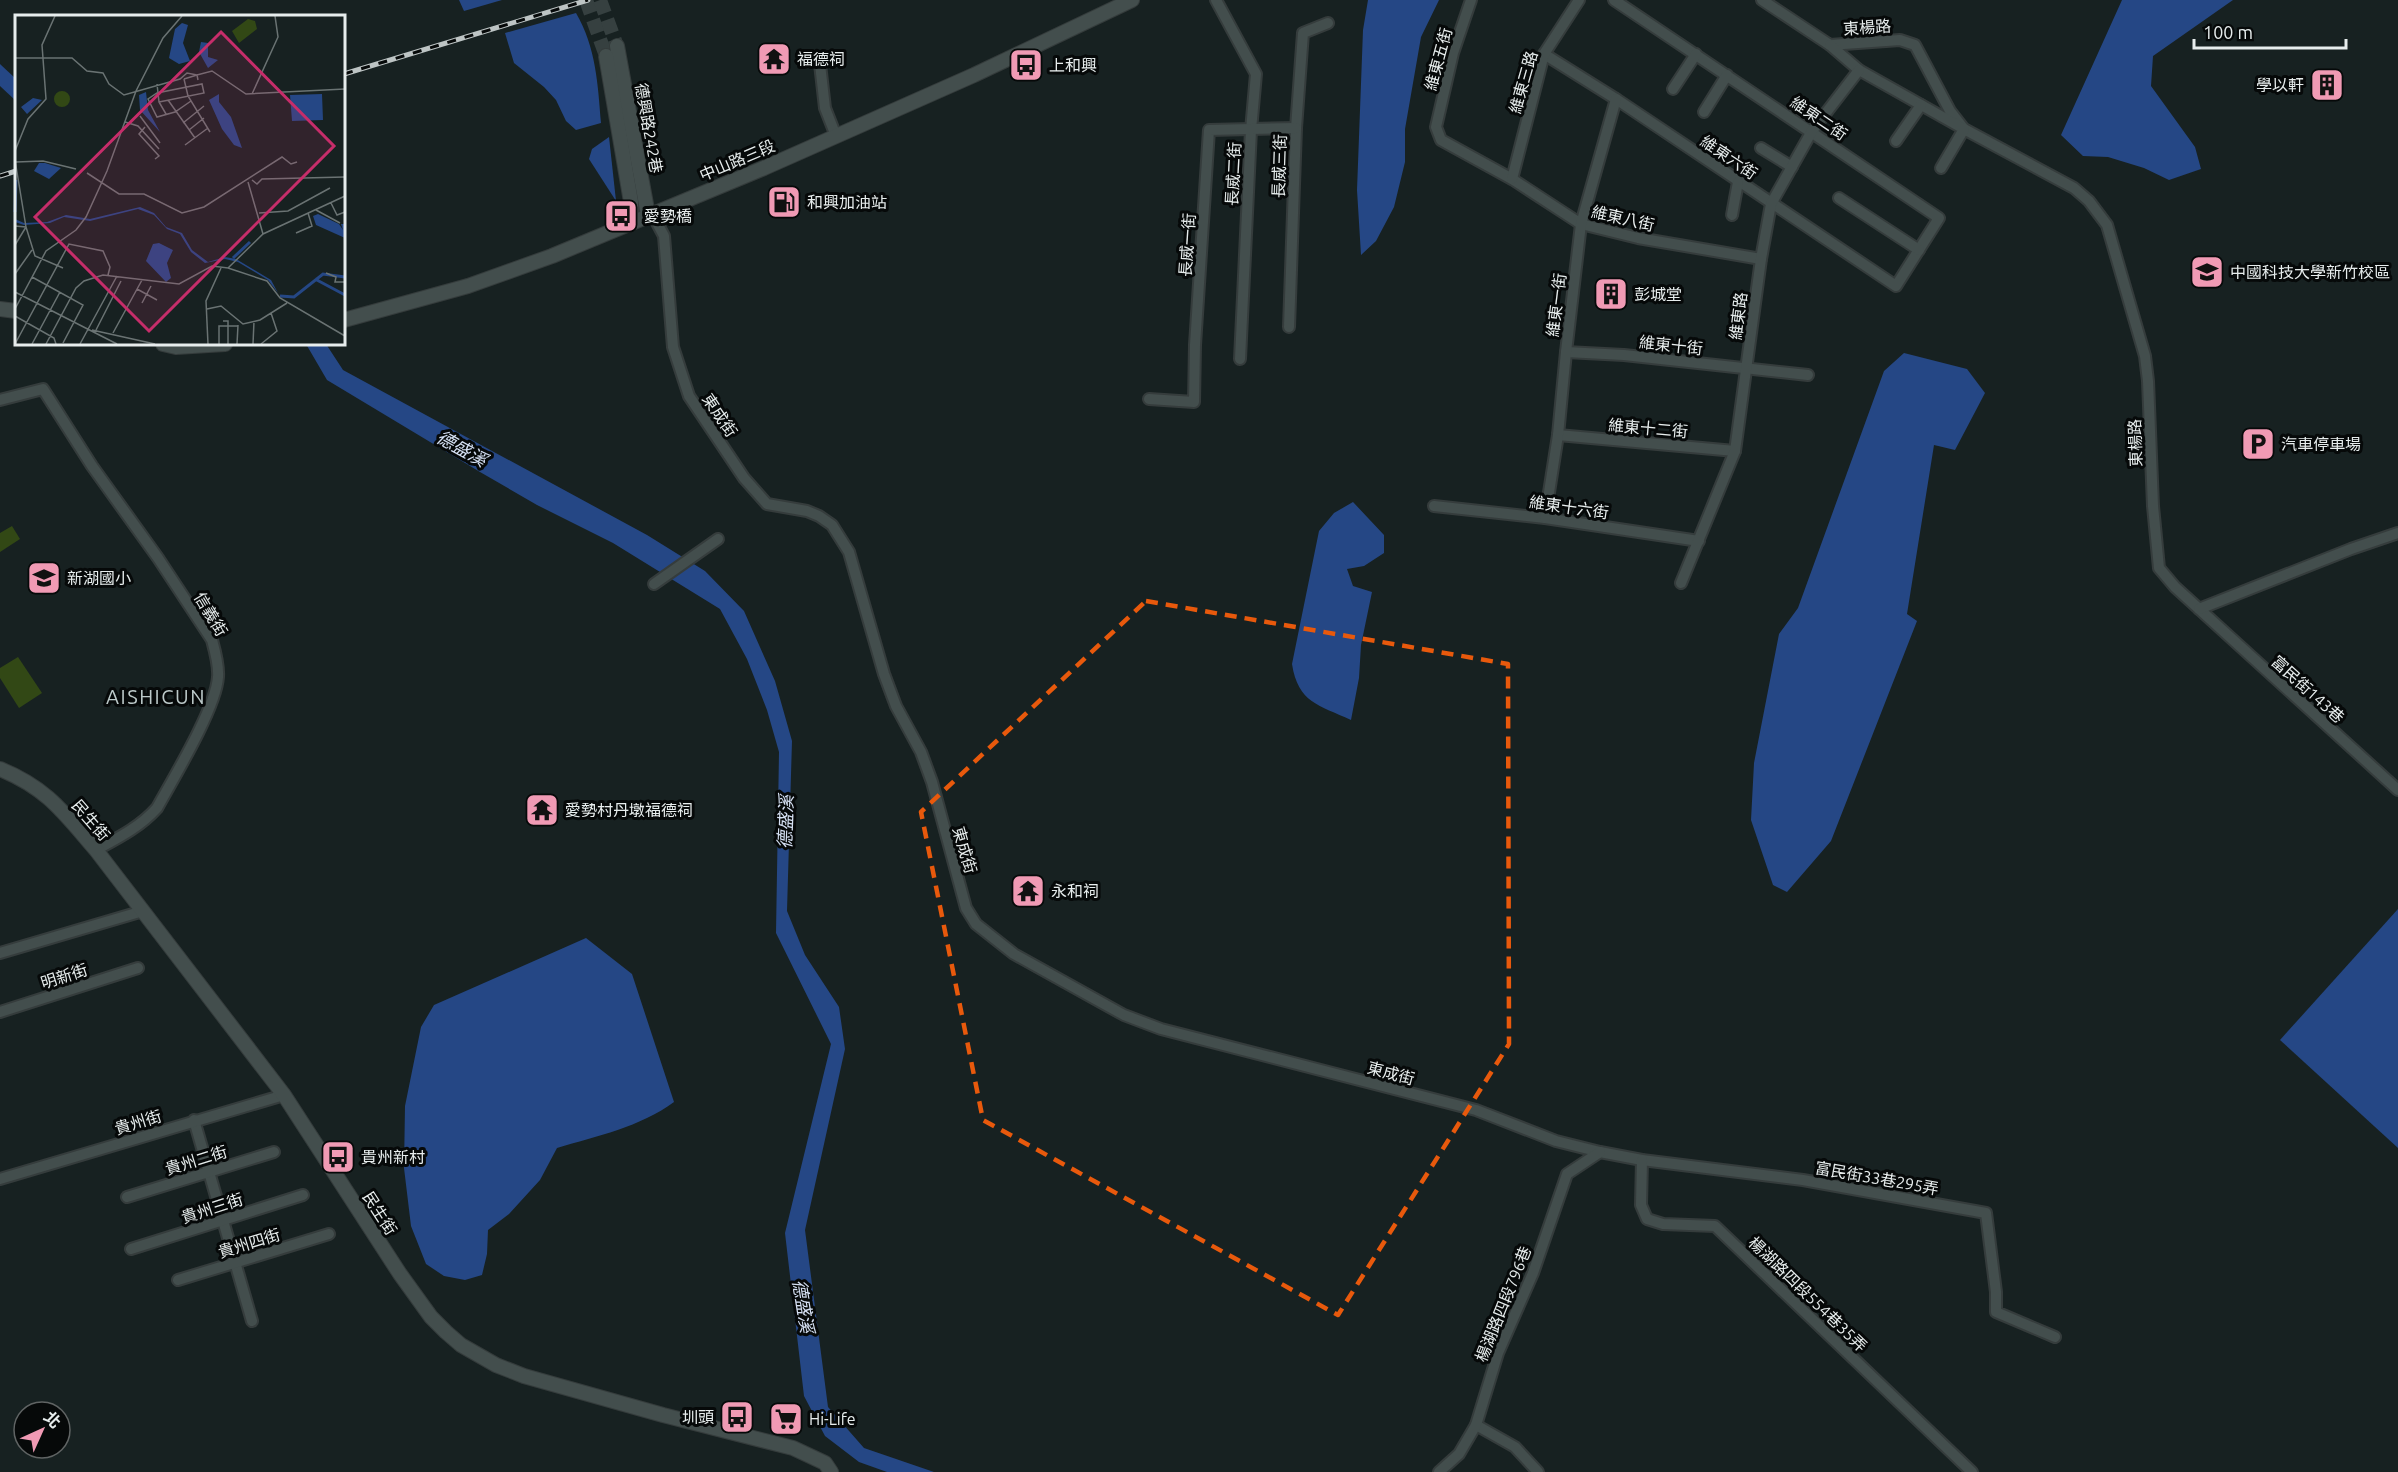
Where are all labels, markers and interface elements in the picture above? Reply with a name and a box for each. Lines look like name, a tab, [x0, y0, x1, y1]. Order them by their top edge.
scale bar	[2194, 12, 2346, 50]
inset map	[15, 15, 345, 345]
street label: 東楊路	[1842, 16, 1892, 38]
text: 100 m	[2203, 22, 2253, 42]
street label: 維東五街	[1421, 26, 1455, 92]
temple icon: 福德祠	[756, 41, 792, 77]
bus stop icon: 上和興	[1008, 47, 1044, 83]
street label: 維東三路	[1506, 49, 1540, 115]
place label: 福德祠	[797, 50, 845, 68]
place label: 上和興	[1049, 56, 1097, 74]
building icon: 學以軒	[2309, 67, 2345, 103]
place label: 學以軒	[2256, 76, 2304, 94]
street label: 德興路242巷	[632, 82, 666, 174]
street label: 維東二街	[1787, 93, 1851, 143]
street label: 維東六街	[1697, 132, 1761, 182]
street label: 長威三街	[1269, 134, 1289, 198]
street label: 中山路三段	[697, 136, 777, 184]
street label: 長威二街	[1222, 142, 1244, 206]
fuel station icon: 和興加油站	[766, 184, 802, 220]
place label: 和興加油站	[807, 193, 887, 211]
bus stop icon: 愛勢橋	[603, 198, 639, 234]
street label: 維東八街	[1590, 202, 1656, 234]
place label: 愛勢橋	[644, 207, 692, 225]
street label: 長威一街	[1176, 212, 1198, 278]
school or university icon: 中國科技大學新竹校區	[2189, 254, 2225, 290]
place label: 中國科技大學新竹校區	[2230, 263, 2390, 281]
street label: 維東一街	[1543, 272, 1569, 338]
building icon: 彭城堂	[1593, 276, 1629, 312]
place label: 彭城堂	[1634, 285, 1682, 303]
street label: 維東路	[1726, 291, 1750, 341]
street label: 維東十街	[1638, 333, 1704, 357]
street label: 東成街	[699, 390, 741, 440]
street label: 維東十二街	[1607, 416, 1689, 440]
street label: 東楊路	[2125, 419, 2145, 467]
water label: 德盛溪	[434, 426, 493, 471]
parking icon: 汽車停車場	[2240, 426, 2276, 462]
place label: 汽車停車場	[2281, 435, 2361, 453]
street label: 維東十六街	[1528, 493, 1610, 521]
school or university icon: 新湖國小	[26, 560, 62, 596]
place label: 新湖國小	[67, 569, 131, 587]
street label: 信義街	[191, 589, 231, 639]
street label: 富民街143巷	[2268, 652, 2348, 726]
district label: AISHICUN	[106, 685, 206, 708]
temple icon: 愛勢村丹墩福德祠	[524, 792, 560, 828]
water label: 德盛溪	[774, 792, 796, 849]
street label: 民生街	[68, 796, 114, 844]
place label: 愛勢村丹墩福德祠	[565, 801, 693, 819]
street label: 東成街	[950, 824, 980, 876]
temple icon: 永和祠	[1010, 873, 1046, 909]
place label: 永和祠	[1051, 882, 1099, 900]
street label: 明新街	[38, 960, 90, 992]
street label: 東成街	[1365, 1058, 1417, 1088]
street label: 貴州街	[112, 1106, 164, 1138]
bus stop icon: 貴州新村	[320, 1139, 356, 1175]
street label: 貴州二街	[163, 1142, 229, 1178]
place label: 貴州新村	[361, 1148, 425, 1166]
street label: 富民街33巷295弄	[1814, 1158, 1940, 1198]
street label: 民生街	[359, 1188, 401, 1238]
street label: 貴州三街	[179, 1190, 245, 1226]
street label: 貴州四街	[216, 1225, 282, 1261]
street label: 楊湖路四段554巷35弄	[1745, 1233, 1871, 1355]
street label: 楊湖路四段796巷	[1472, 1244, 1534, 1364]
water label: 德盛溪	[790, 1278, 819, 1337]
bus stop icon: 圳頭	[719, 1399, 755, 1435]
north arrow	[12, 1400, 72, 1460]
supermarket icon: Hi-Life	[768, 1401, 804, 1437]
text: 北	[41, 1407, 65, 1431]
place label: 圳頭	[682, 1408, 714, 1426]
place label: Hi-Life	[809, 1410, 856, 1428]

